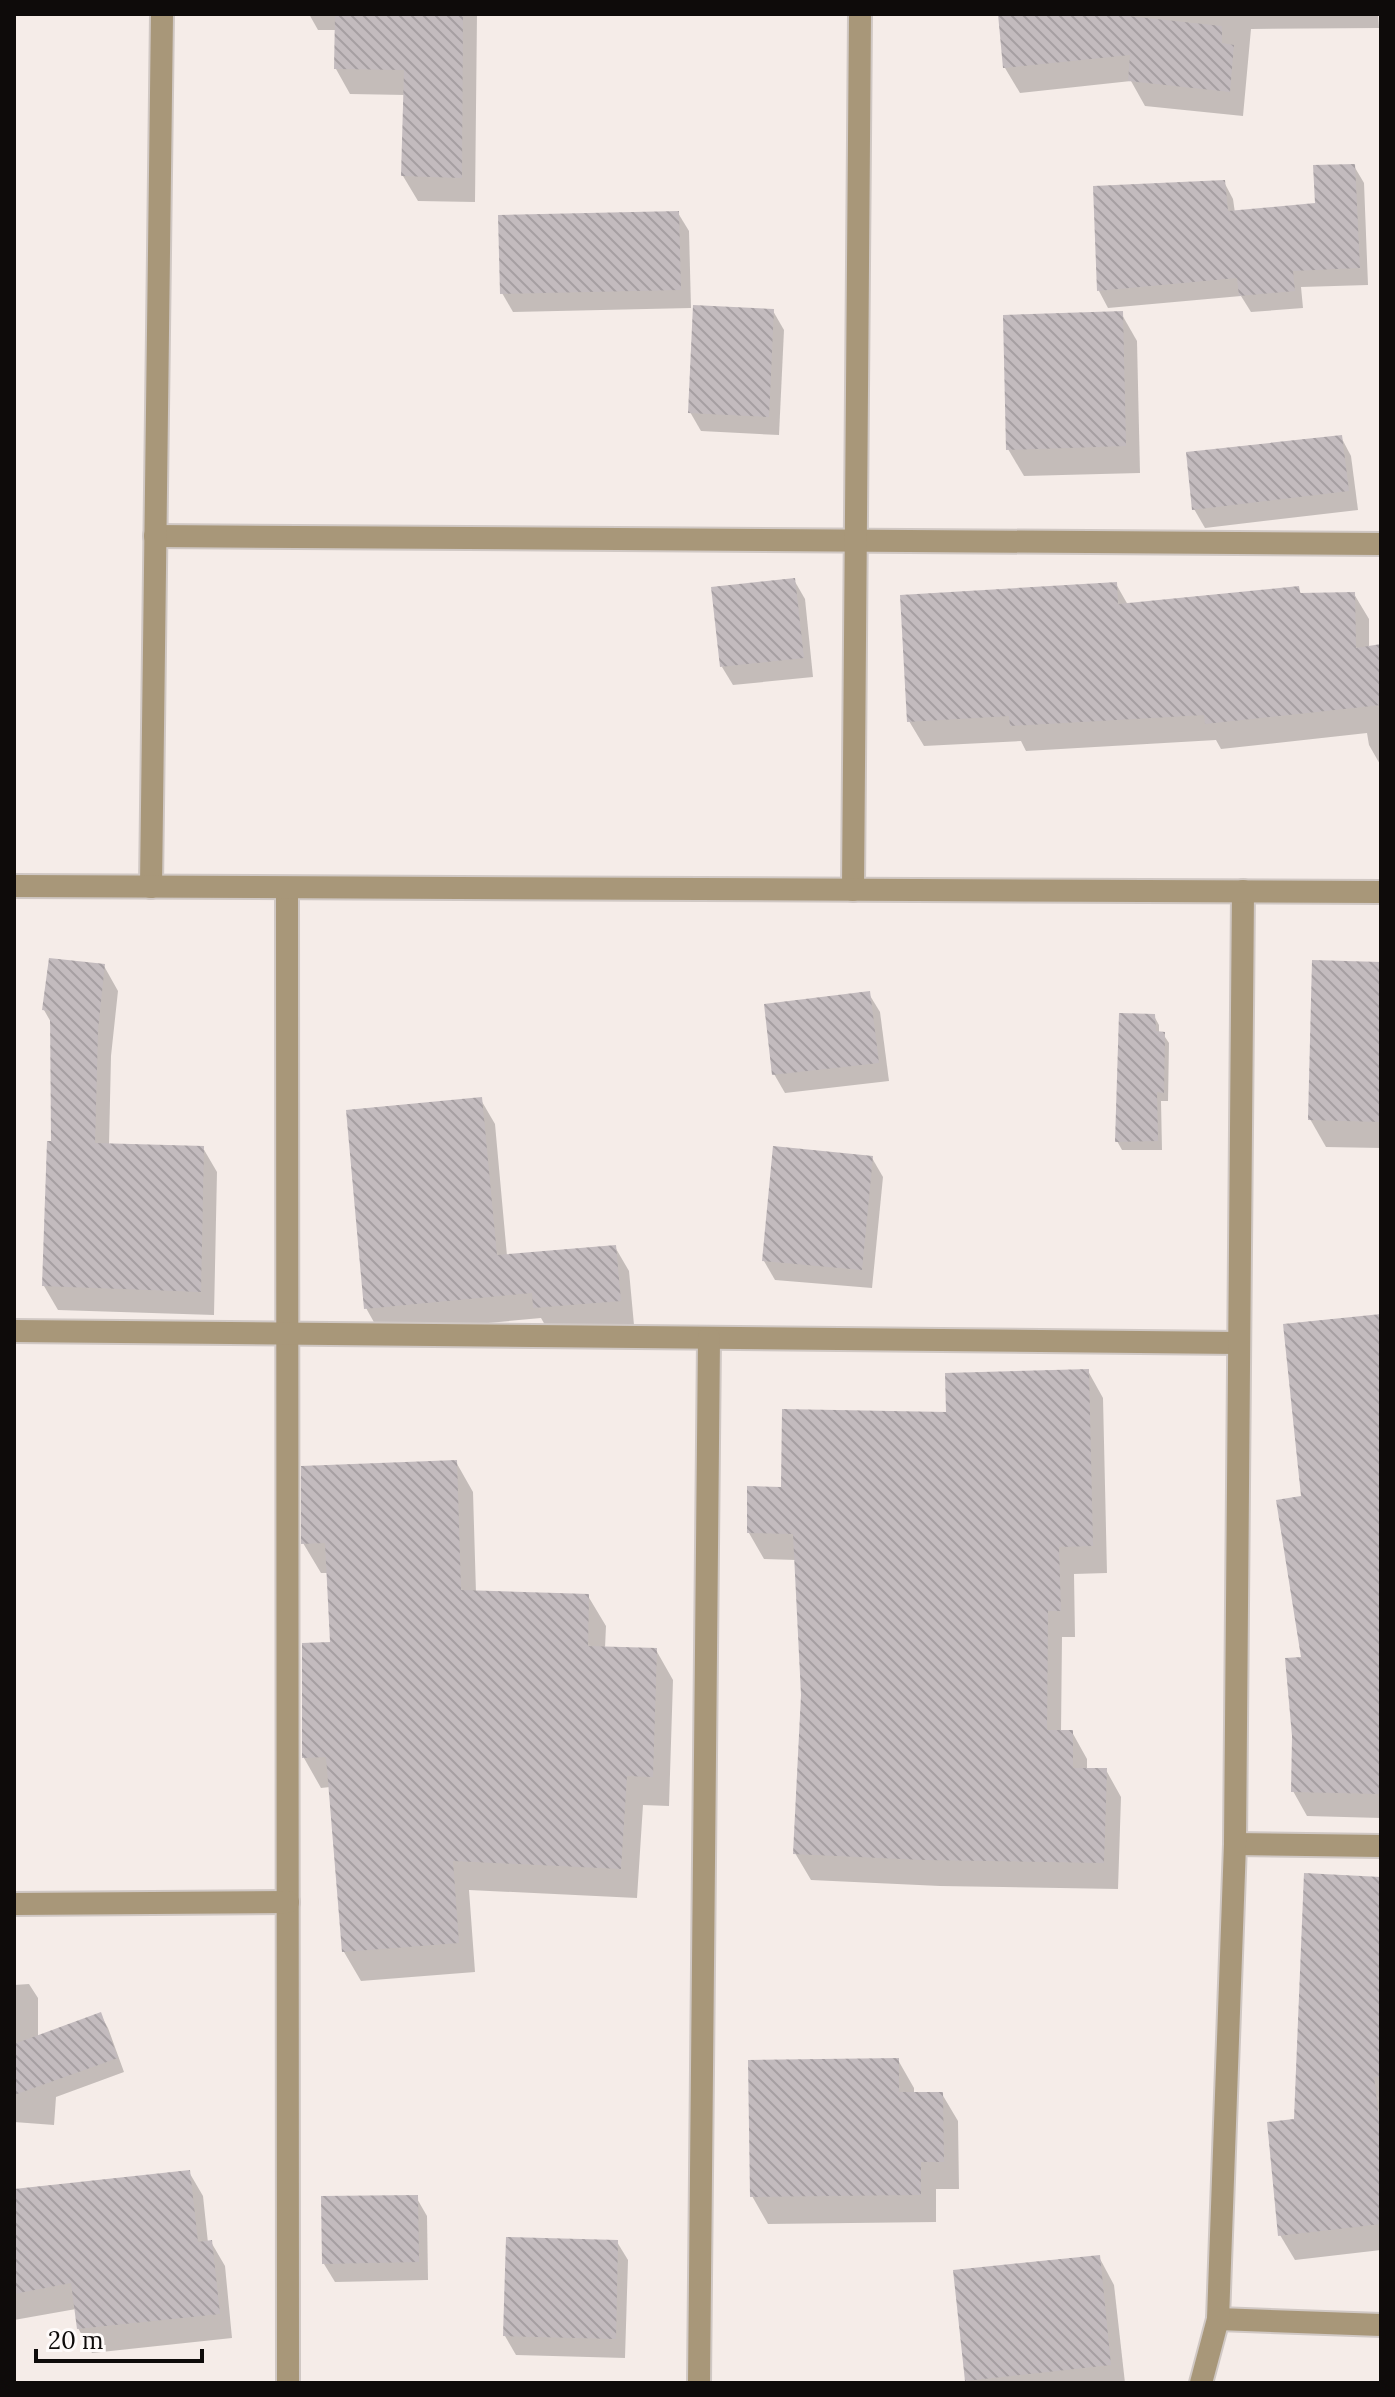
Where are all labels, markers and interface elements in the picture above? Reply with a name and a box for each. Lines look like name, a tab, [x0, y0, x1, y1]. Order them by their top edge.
scale bar	[36, 2313, 202, 2363]
text: 20 m	[48, 2325, 104, 2356]

